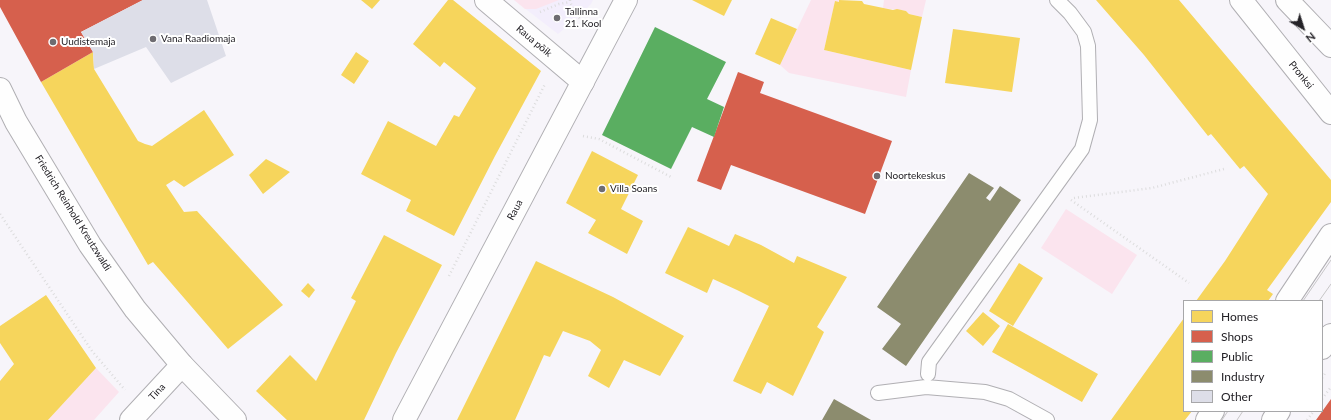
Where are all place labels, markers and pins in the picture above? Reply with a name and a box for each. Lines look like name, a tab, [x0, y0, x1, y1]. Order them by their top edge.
place label: Tallinna 21. Kool	[565, 6, 601, 30]
marker: Tallinna 21. Kool	[552, 13, 562, 23]
place label: Vana Raadiomaja	[161, 33, 235, 45]
marker: Vana Raadiomaja	[148, 34, 158, 44]
place label: Uudistemaja	[61, 36, 116, 48]
marker: Uudistemaja	[48, 37, 58, 47]
place label: Noortekeskus	[885, 170, 946, 182]
marker: Noortekeskus	[872, 171, 882, 181]
place label: Villa Soans	[610, 183, 657, 195]
marker: Villa Soans	[597, 184, 607, 194]

